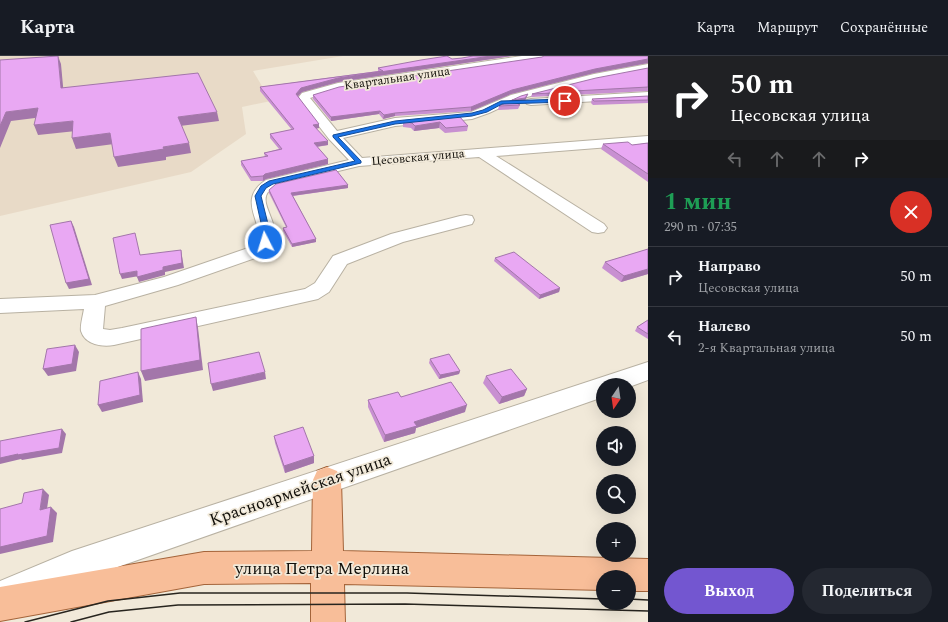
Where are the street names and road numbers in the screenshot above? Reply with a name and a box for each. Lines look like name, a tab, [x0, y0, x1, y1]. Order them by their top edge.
street label: Квартальная улица	[343, 62, 451, 95]
street label: Цесовская улица	[371, 144, 465, 171]
street label: Красноармейская улица	[206, 446, 395, 533]
street label: улица Петра Мерлина	[234, 556, 410, 582]

